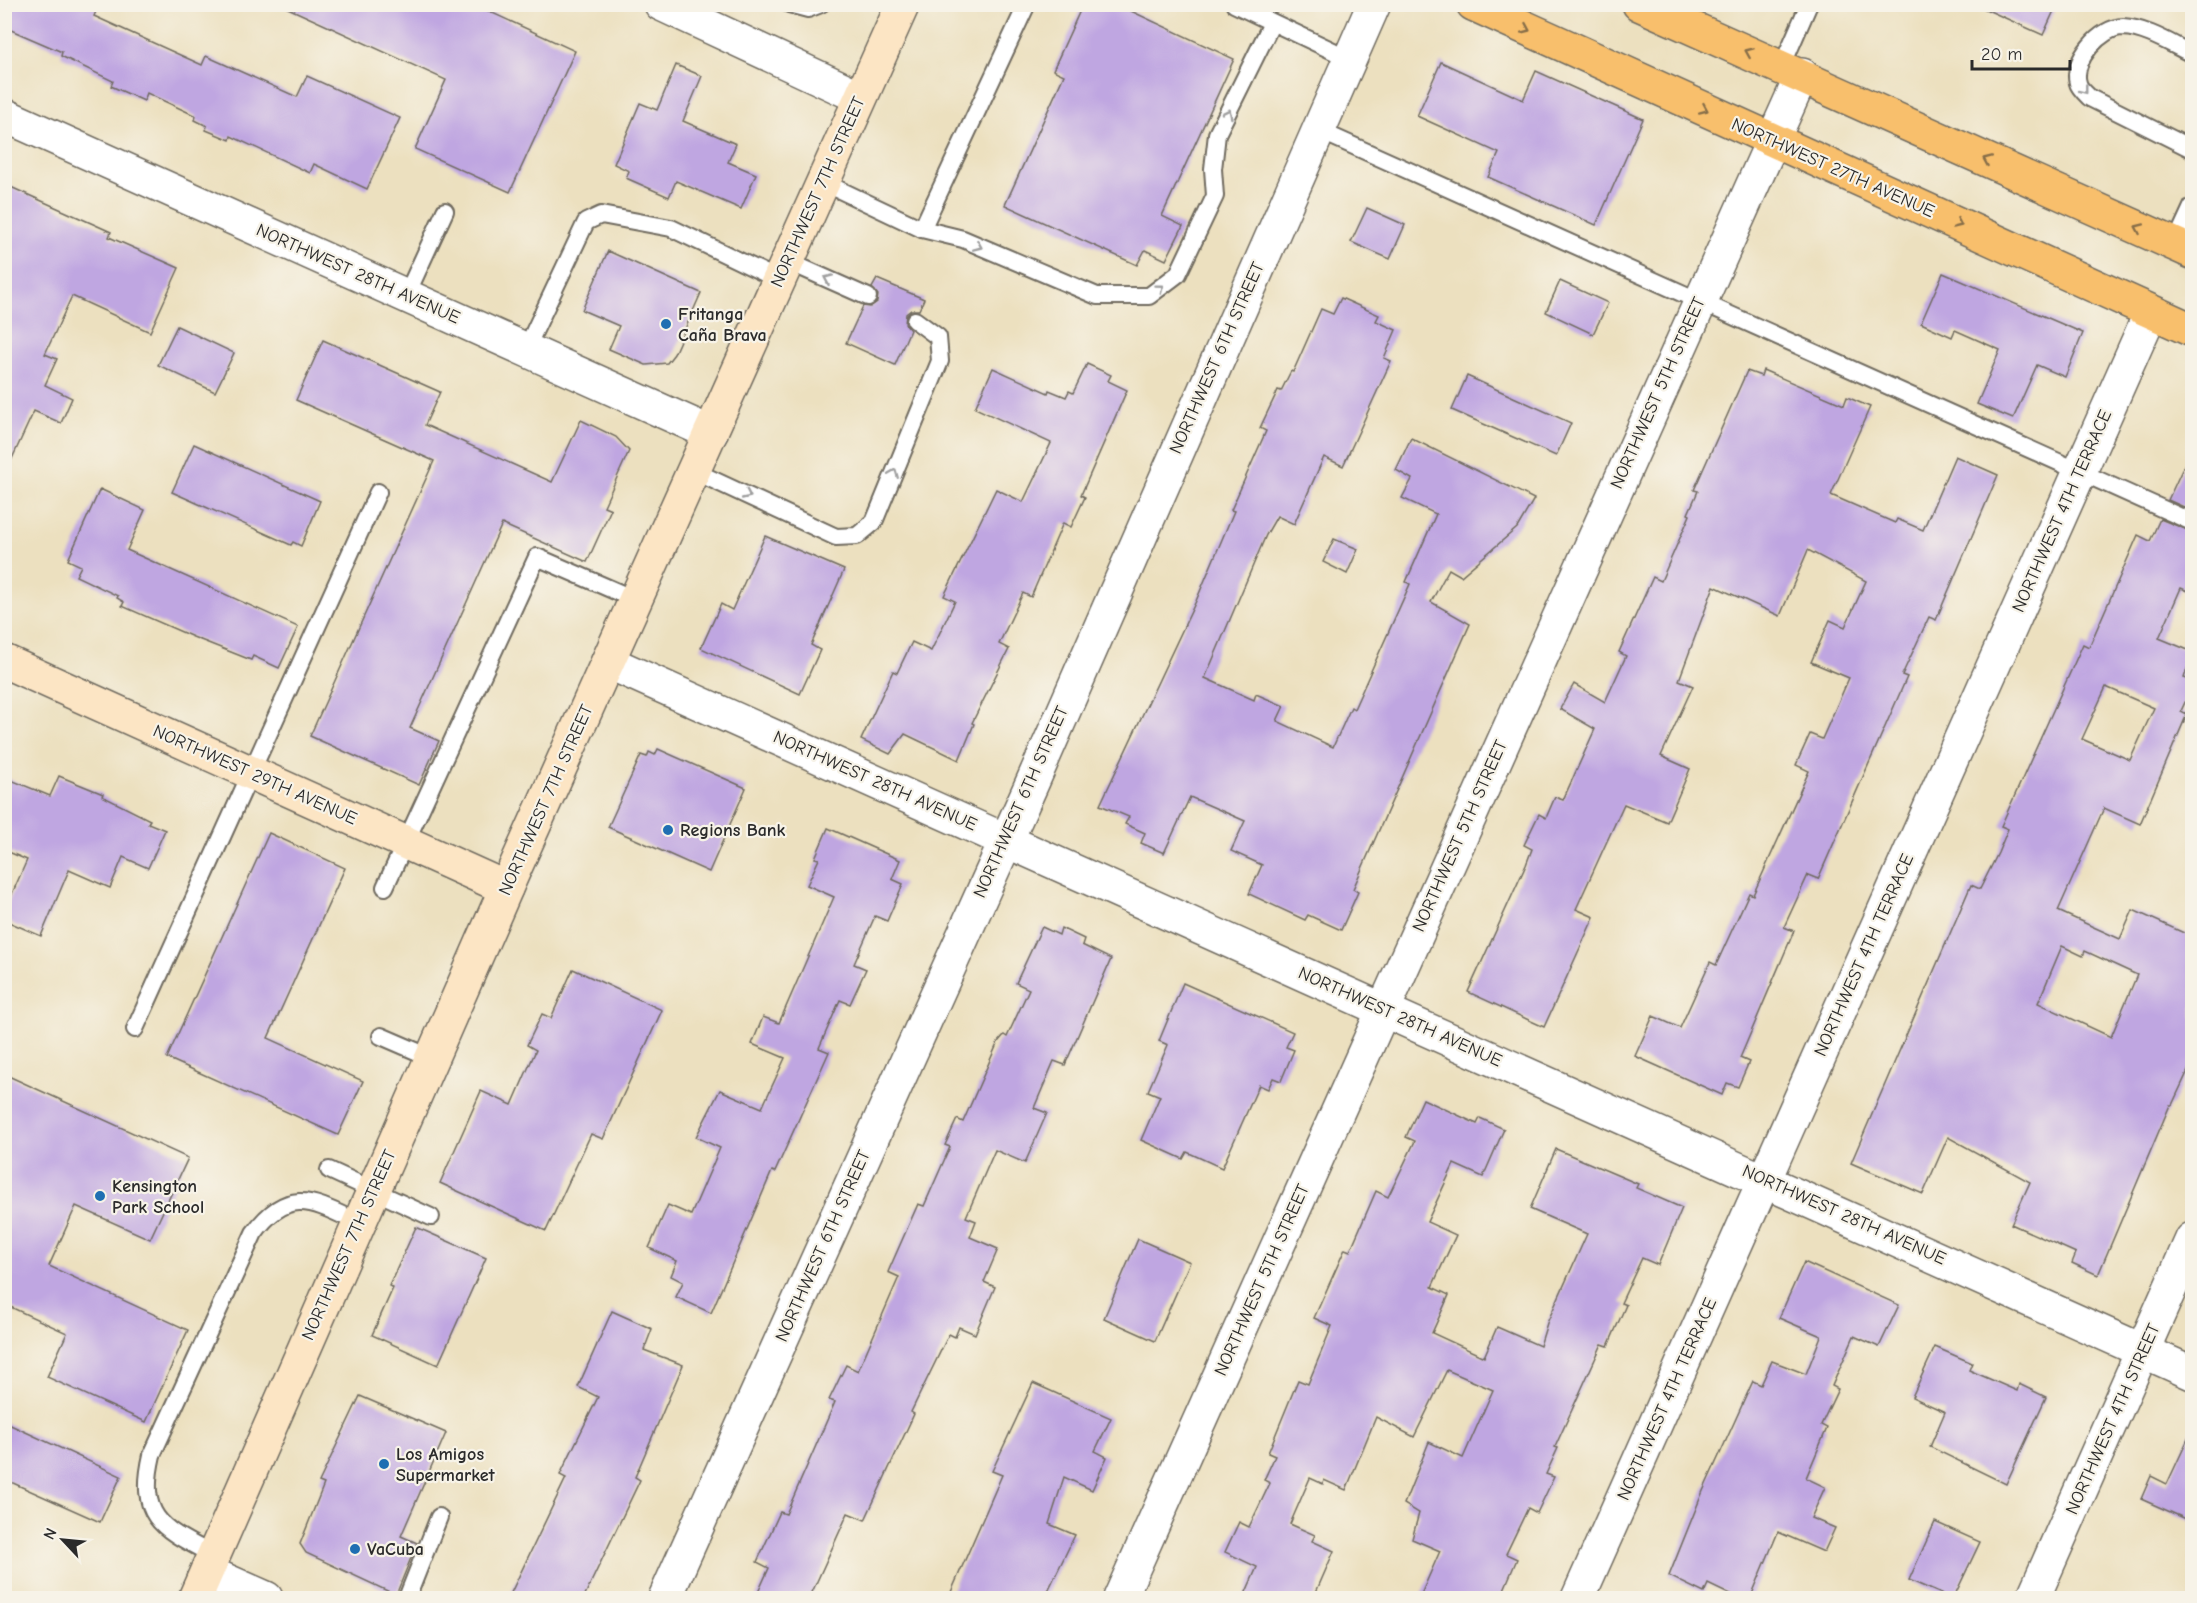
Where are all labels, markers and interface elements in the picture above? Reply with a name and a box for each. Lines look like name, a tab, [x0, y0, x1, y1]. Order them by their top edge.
one-way arrow	[1520, 21, 1531, 33]
scale bar	[1972, 33, 2070, 71]
text: 20 m	[1981, 44, 2022, 65]
one-way arrow	[1744, 47, 1755, 59]
one-way arrow	[2077, 83, 2088, 94]
street label: NORTHWEST 7TH STREET	[766, 93, 870, 291]
one-way arrow	[1697, 102, 1708, 114]
one-way arrow	[1221, 108, 1232, 119]
street label: NORTHWEST 27TH AVENUE	[1728, 114, 1938, 222]
one-way arrow	[1982, 155, 1993, 167]
one-way arrow	[1951, 217, 1962, 229]
street label: NORTHWEST 28TH AVENUE	[253, 220, 463, 329]
one-way arrow	[2135, 223, 2146, 235]
one-way arrow	[972, 238, 983, 250]
street label: NORTHWEST 6TH STREET	[1165, 258, 1269, 457]
one-way arrow	[823, 274, 834, 286]
one-way arrow	[1154, 284, 1165, 295]
street label: NORTHWEST 5TH STREET	[1606, 293, 1710, 492]
place label: Fritanga Caña Brava	[678, 304, 767, 346]
marker: Fritanga Caña Brava	[659, 317, 673, 331]
street label: NORTHWEST 4TH TERRACE	[2008, 406, 2116, 616]
one-way arrow	[887, 468, 899, 479]
one-way arrow	[740, 488, 751, 500]
street label: NORTHWEST 7TH STREET	[494, 701, 598, 899]
street label: NORTHWEST 6TH STREET	[969, 702, 1073, 901]
street label: NORTHWEST 29TH AVENUE	[150, 720, 360, 830]
street label: NORTHWEST 28TH AVENUE	[770, 727, 980, 836]
street label: NORTHWEST 5TH STREET	[1408, 736, 1512, 935]
place label: Regions Bank	[680, 820, 786, 841]
marker: Regions Bank	[661, 823, 675, 837]
street label: NORTHWEST 4TH TERRACE	[1810, 850, 1918, 1060]
street label: NORTHWEST 28TH AVENUE	[1295, 963, 1505, 1072]
street label: NORTHWEST 7TH STREET	[297, 1146, 401, 1344]
street label: NORTHWEST 6TH STREET	[771, 1146, 875, 1345]
street label: NORTHWEST 28TH AVENUE	[1739, 1161, 1949, 1270]
place label: Kensington Park School	[112, 1176, 204, 1218]
street label: NORTHWEST 5TH STREET	[1210, 1180, 1314, 1379]
marker: Kensington Park School	[93, 1189, 107, 1203]
street label: NORTHWEST 4TH TERRACE	[1613, 1294, 1721, 1504]
street label: NORTHWEST 4TH STREET	[2061, 1320, 2165, 1518]
place label: Los Amigos Supermarket	[396, 1444, 496, 1486]
marker: Los Amigos Supermarket	[377, 1457, 391, 1471]
north arrow	[33, 1510, 93, 1570]
text: N	[40, 1525, 61, 1542]
place label: VaCuba	[367, 1539, 424, 1560]
marker: VaCuba	[348, 1542, 362, 1556]

